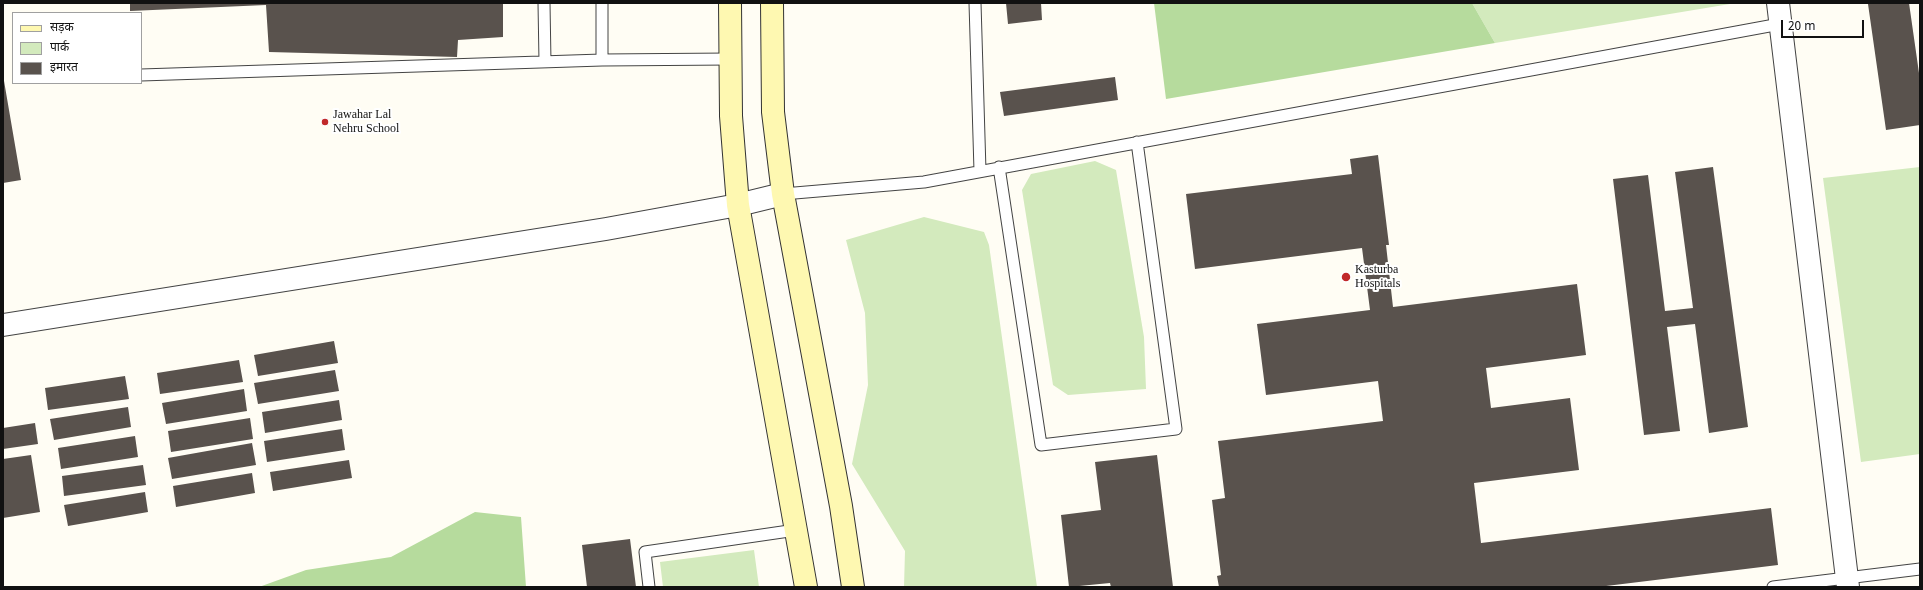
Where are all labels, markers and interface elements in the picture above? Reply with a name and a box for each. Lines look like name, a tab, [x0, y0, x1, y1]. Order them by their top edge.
legend	[12, 12, 142, 84]
scale bar	[1783, 12, 1866, 38]
text: 20 m	[1788, 19, 1816, 35]
text: सड़क	[50, 20, 74, 36]
text: पार्क	[50, 40, 69, 56]
text: इमारत	[50, 60, 78, 76]
place label: Jawahar Lal Nehru School	[333, 108, 409, 136]
marker: Jawahar Lal Nehru School	[320, 117, 330, 127]
place label: Kasturba Hospitals	[1355, 263, 1407, 291]
marker: Kasturba Hospitals	[1340, 271, 1352, 283]

